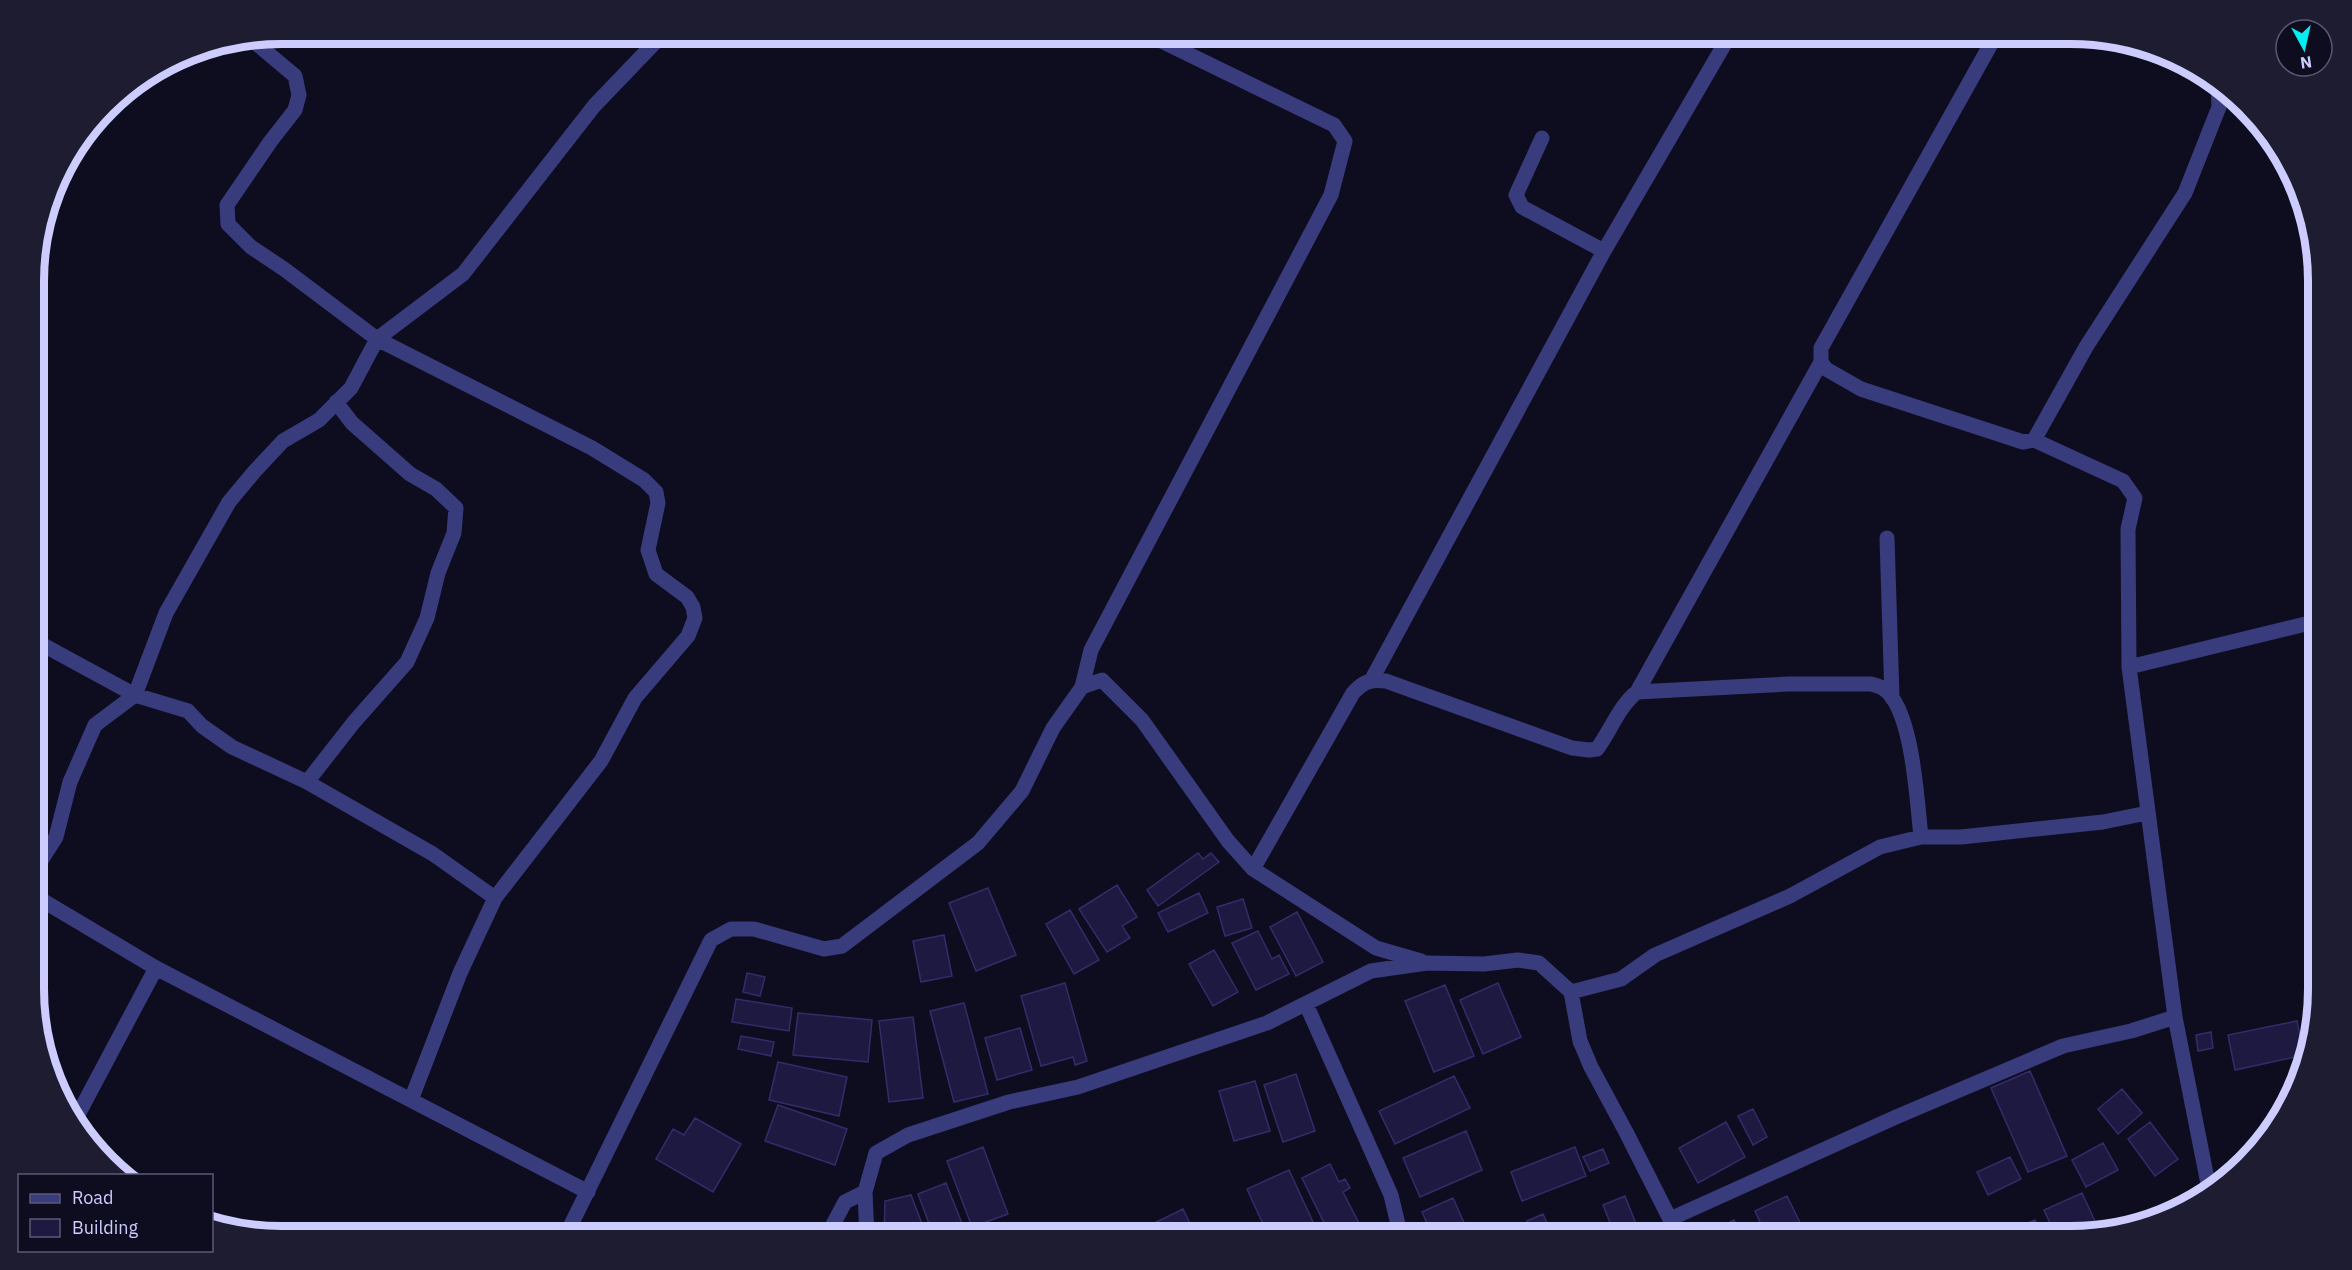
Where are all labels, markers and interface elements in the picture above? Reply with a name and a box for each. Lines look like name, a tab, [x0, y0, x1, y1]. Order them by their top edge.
north arrow	[2274, 18, 2334, 78]
text: N	[2299, 52, 2313, 74]
legend	[18, 1174, 213, 1252]
text: Road	[72, 1186, 113, 1209]
text: Building	[72, 1216, 139, 1239]

